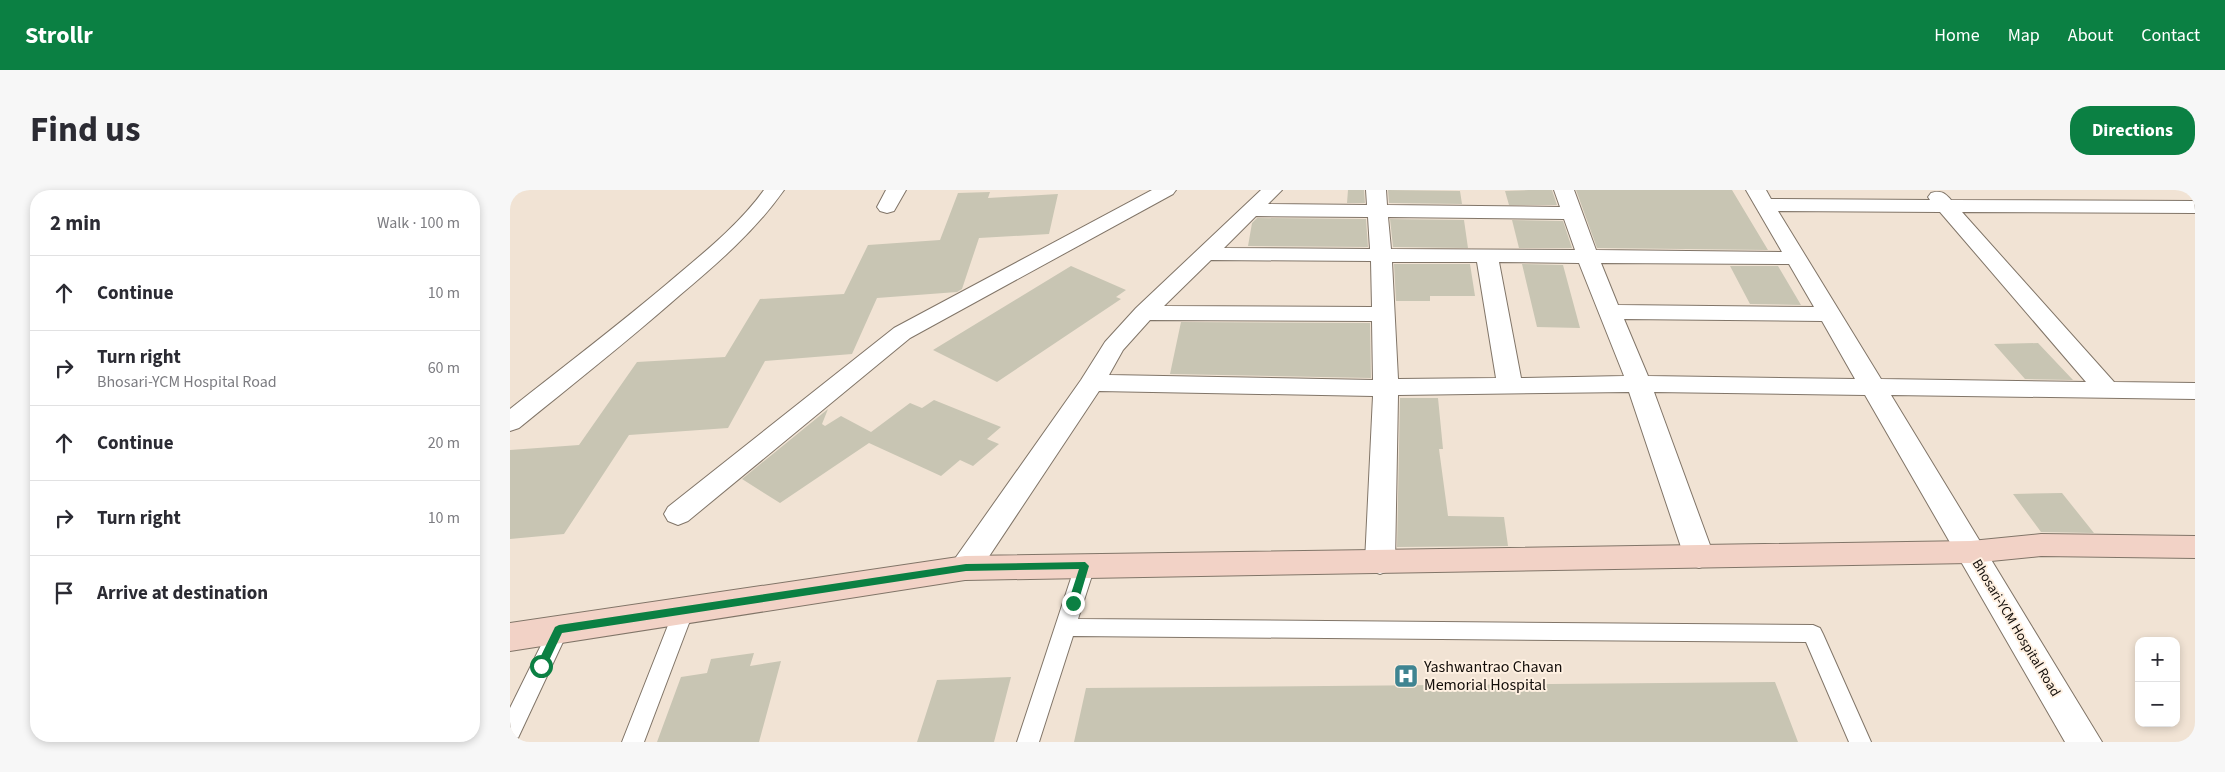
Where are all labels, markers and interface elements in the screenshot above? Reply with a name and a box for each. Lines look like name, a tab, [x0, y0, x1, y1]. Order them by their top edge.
text: Strollr	[25, 18, 93, 53]
text: Home	[1934, 23, 1980, 48]
text: Map	[2008, 23, 2040, 48]
text: About	[2068, 23, 2113, 48]
text: Contact	[2141, 23, 2200, 48]
text: Find us	[30, 105, 140, 155]
button: Directions	[2070, 106, 2195, 155]
text: 2 min	[50, 208, 101, 238]
text: Walk · 100 m	[377, 212, 460, 234]
icon: ahead	[50, 279, 78, 307]
text: Continue	[97, 280, 174, 307]
text: 10 m	[428, 282, 460, 304]
text: Turn right	[97, 344, 181, 371]
icon: right	[50, 354, 78, 382]
text: 60 m	[428, 357, 460, 379]
text: Bhosari-YCM Hospital Road	[97, 371, 277, 393]
icon: ahead	[50, 429, 78, 457]
text: Continue	[97, 430, 174, 457]
text: 20 m	[428, 432, 460, 454]
icon: right	[50, 504, 78, 532]
text: Turn right	[97, 505, 181, 532]
text: 10 m	[428, 507, 460, 529]
street label: Bhosari-YCM Hospital Road	[1967, 555, 2065, 701]
icon: arrive	[50, 579, 78, 607]
text: Arrive at destination	[97, 580, 268, 607]
route end	[1062, 592, 1085, 615]
map controls	[2135, 637, 2180, 727]
button: +	[2135, 637, 2180, 682]
route start	[530, 655, 553, 678]
place label: Yashwantrao Chavan Memorial Hospital	[1423, 656, 1563, 696]
hospital icon: Yashwantrao Chavan Memorial Hospital	[1393, 663, 1419, 689]
button: −	[2135, 682, 2180, 727]

